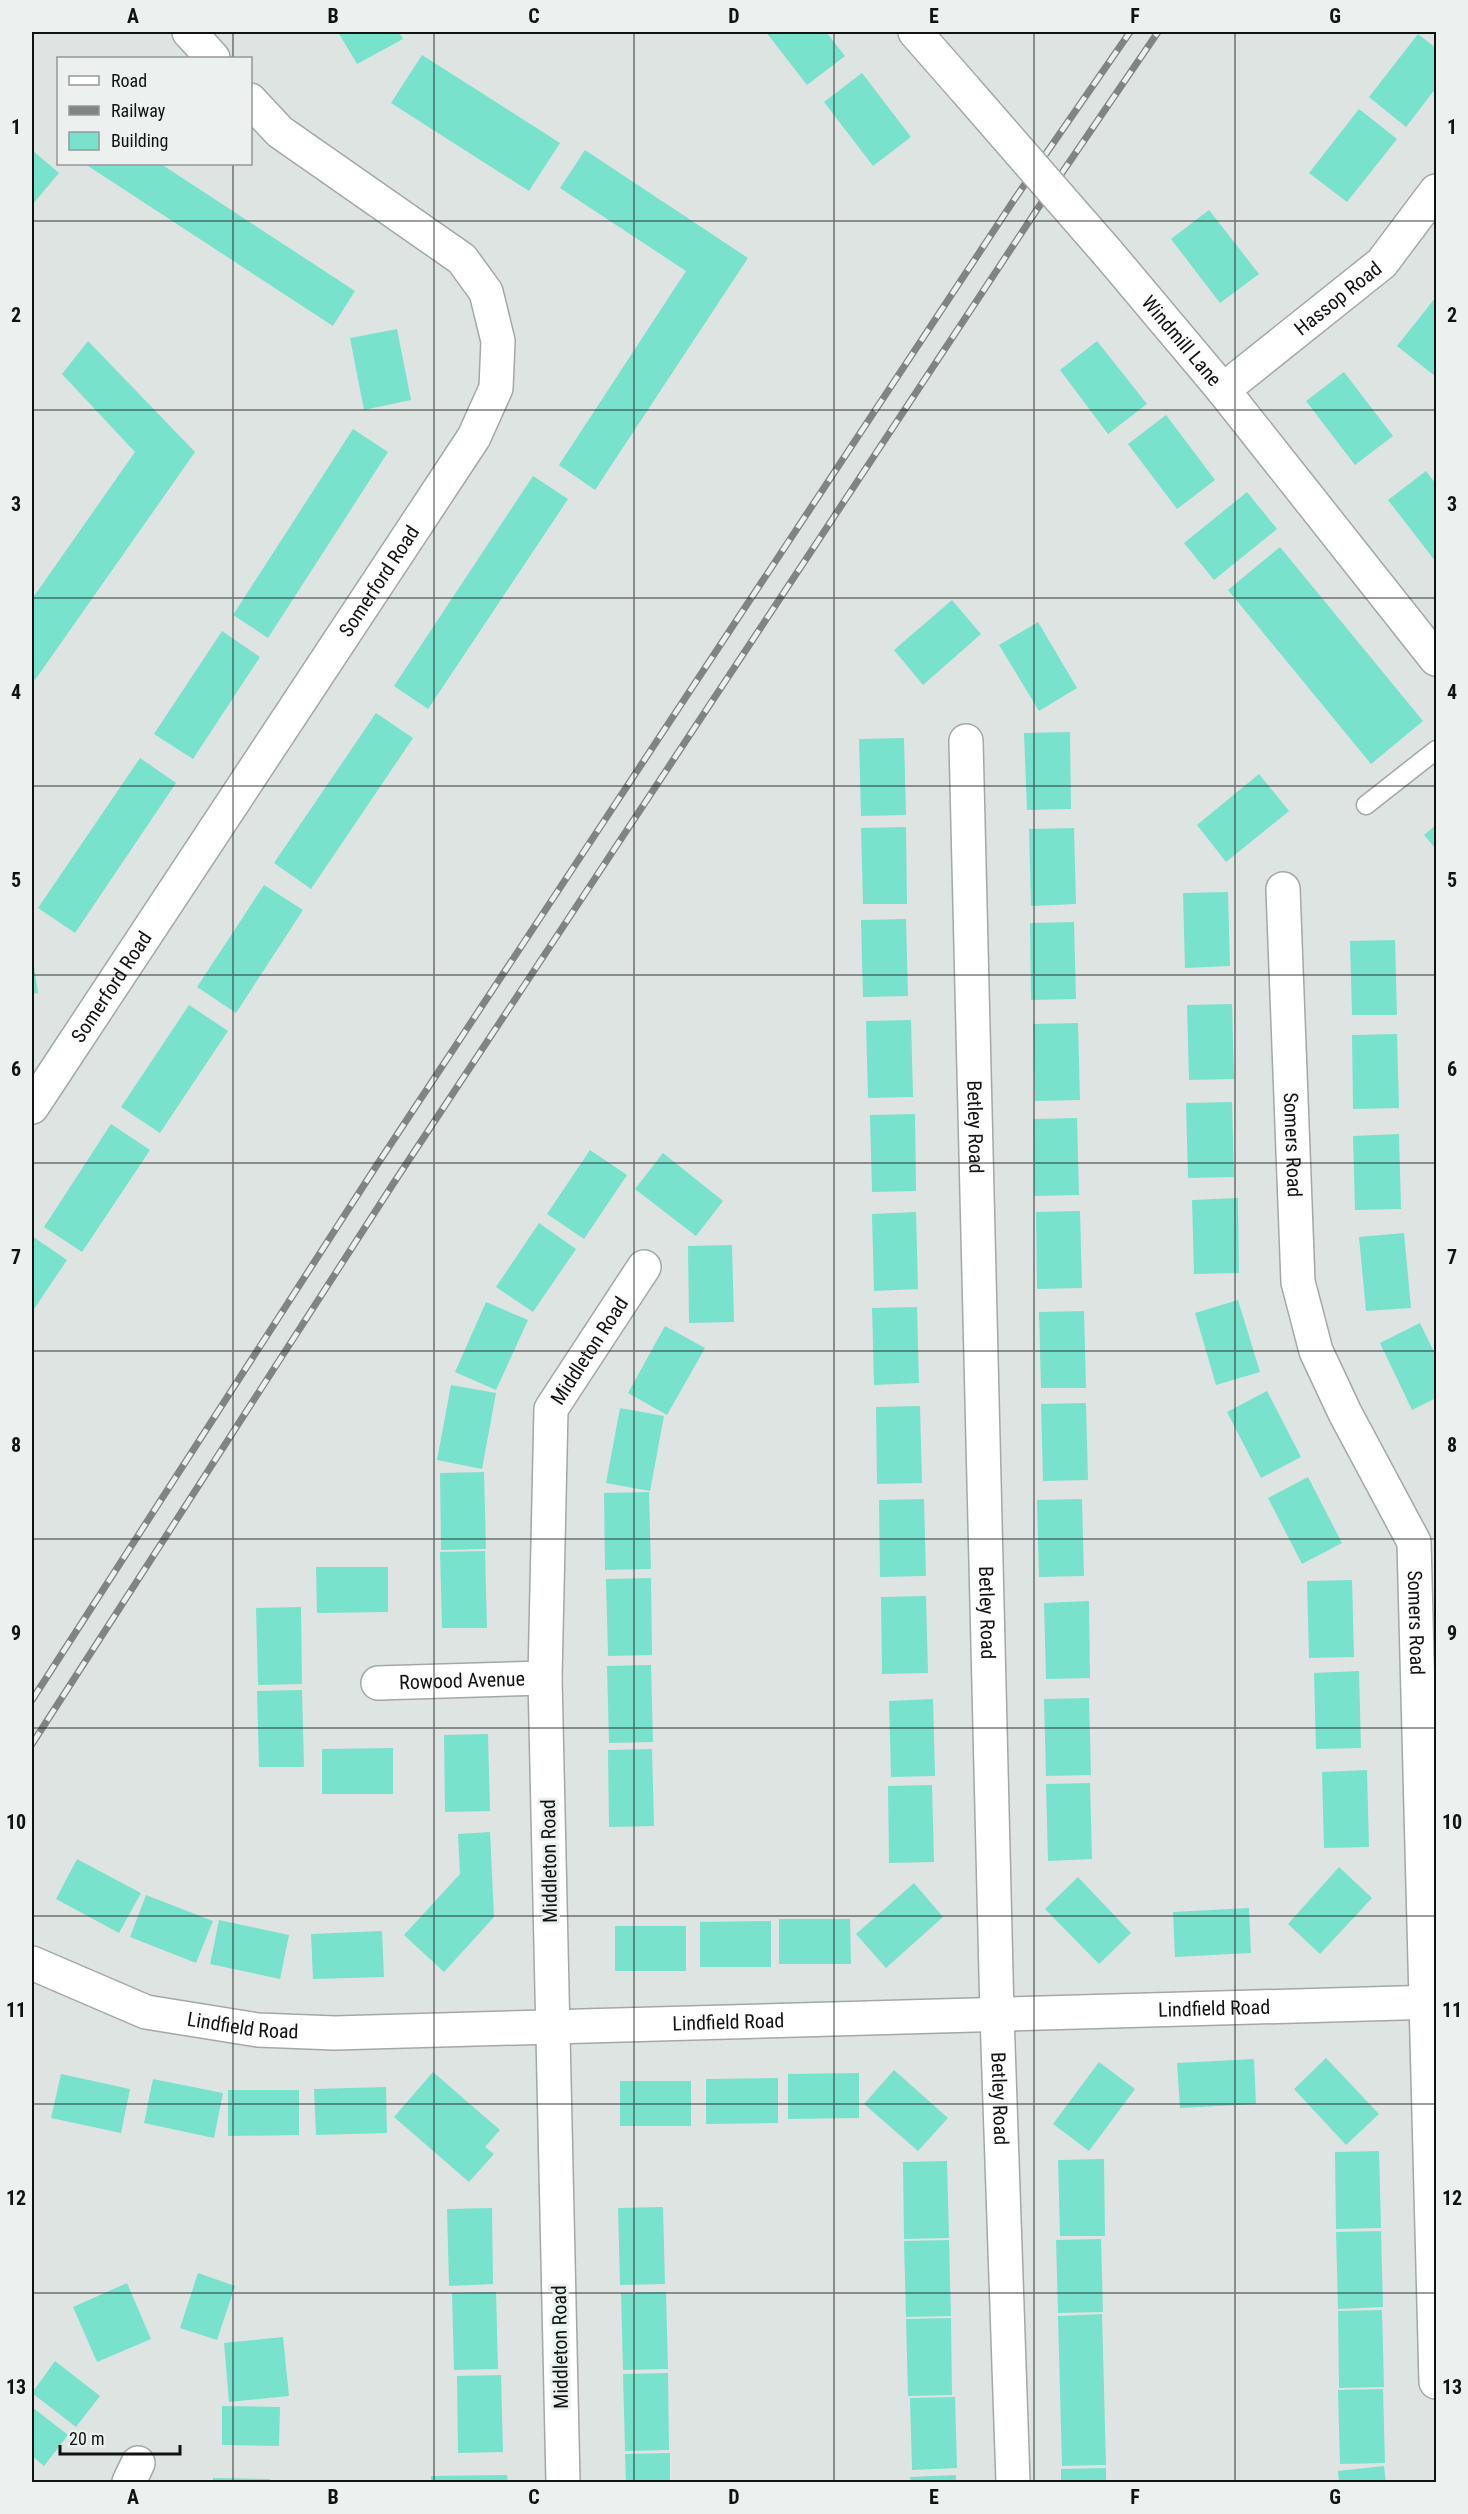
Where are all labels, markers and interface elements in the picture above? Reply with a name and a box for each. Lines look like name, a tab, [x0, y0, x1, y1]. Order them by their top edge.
text: A	[127, 4, 139, 28]
text: B	[327, 4, 339, 28]
text: C	[528, 4, 540, 28]
text: D	[728, 4, 740, 28]
text: E	[929, 4, 939, 28]
text: F	[1130, 4, 1140, 28]
text: G	[1329, 4, 1341, 28]
legend	[57, 57, 252, 165]
text: Road	[111, 70, 147, 91]
text: Railway	[111, 100, 166, 121]
text: 1	[11, 115, 21, 139]
text: 1	[1447, 115, 1457, 139]
text: Building	[111, 130, 168, 151]
street label: Hassop Road	[1289, 256, 1386, 340]
street label: Windmill Lane	[1137, 291, 1227, 391]
text: 2	[11, 303, 21, 327]
text: 2	[1447, 303, 1457, 327]
text: 3	[11, 492, 21, 516]
text: 3	[1447, 492, 1457, 516]
street label: Somerford Road	[334, 521, 424, 641]
text: 4	[11, 680, 21, 704]
text: 4	[1447, 680, 1457, 704]
text: 5	[11, 868, 21, 892]
text: 5	[1447, 868, 1457, 892]
street label: Somerford Road	[66, 927, 157, 1047]
text: 6	[11, 1057, 21, 1081]
text: 6	[1447, 1057, 1457, 1081]
street label: Betley Road	[962, 1080, 989, 1174]
street label: Somers Road	[1279, 1092, 1307, 1198]
text: 7	[11, 1245, 21, 1269]
text: 7	[1447, 1245, 1457, 1269]
street label: Middleton Road	[545, 1292, 633, 1409]
text: 8	[11, 1433, 21, 1457]
text: 8	[1447, 1433, 1457, 1457]
street label: Betley Road	[974, 1566, 1000, 1660]
street label: Somers Road	[1403, 1570, 1429, 1675]
text: 9	[11, 1621, 21, 1645]
text: 9	[1447, 1621, 1457, 1645]
street label: Rowood Avenue	[399, 1667, 525, 1694]
street label: Middleton Road	[536, 1799, 562, 1923]
text: 10	[6, 1810, 26, 1834]
text: 10	[1442, 1810, 1462, 1834]
street label: Lindfield Road	[1158, 1995, 1270, 2022]
text: 11	[6, 1998, 26, 2022]
text: 11	[1442, 1998, 1462, 2022]
street label: Lindfield Road	[185, 2007, 299, 2044]
street label: Lindfield Road	[672, 2008, 785, 2036]
street label: Betley Road	[986, 2052, 1013, 2146]
text: 12	[6, 2186, 26, 2210]
text: 12	[1442, 2186, 1462, 2210]
street label: Middleton Road	[547, 2285, 573, 2409]
text: 13	[6, 2375, 26, 2399]
text: 13	[1442, 2375, 1462, 2399]
scale bar	[60, 2418, 180, 2456]
text: 20 m	[69, 2428, 104, 2449]
text: A	[127, 2485, 139, 2509]
text: B	[327, 2485, 339, 2509]
text: C	[528, 2485, 540, 2509]
text: D	[728, 2485, 740, 2509]
text: E	[929, 2485, 939, 2509]
text: F	[1130, 2485, 1140, 2509]
text: G	[1329, 2485, 1341, 2509]

